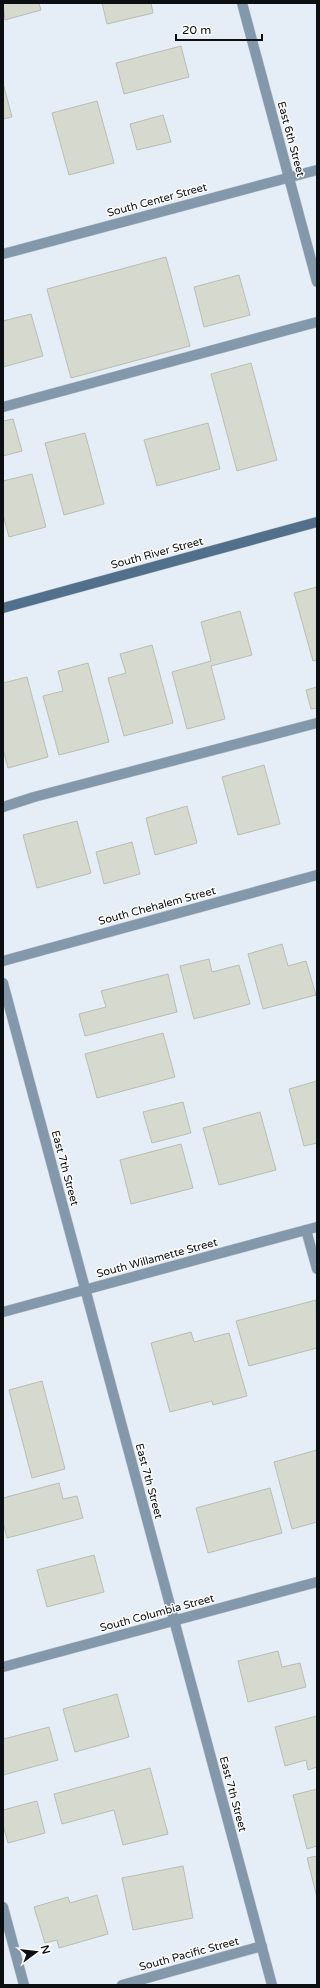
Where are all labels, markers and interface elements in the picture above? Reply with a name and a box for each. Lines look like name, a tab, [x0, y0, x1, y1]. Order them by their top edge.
scale bar	[176, 16, 262, 42]
text: 20 m	[182, 23, 211, 37]
street label: East 6th Street	[275, 100, 307, 178]
street label: South Center Street	[106, 180, 208, 220]
street label: South River Street	[109, 534, 205, 572]
street label: South Chehalem Street	[97, 884, 217, 928]
street label: East 7th Street	[49, 1129, 81, 1207]
street label: South Willamette Street	[95, 1236, 219, 1280]
street label: East 7th Street	[133, 1442, 165, 1520]
street label: South Columbia Street	[98, 1591, 216, 1635]
street label: East 7th Street	[217, 1755, 249, 1833]
north arrow	[16, 1932, 56, 1972]
street label: South Pacific Street	[138, 1934, 240, 1974]
text: N	[38, 1944, 53, 1955]

